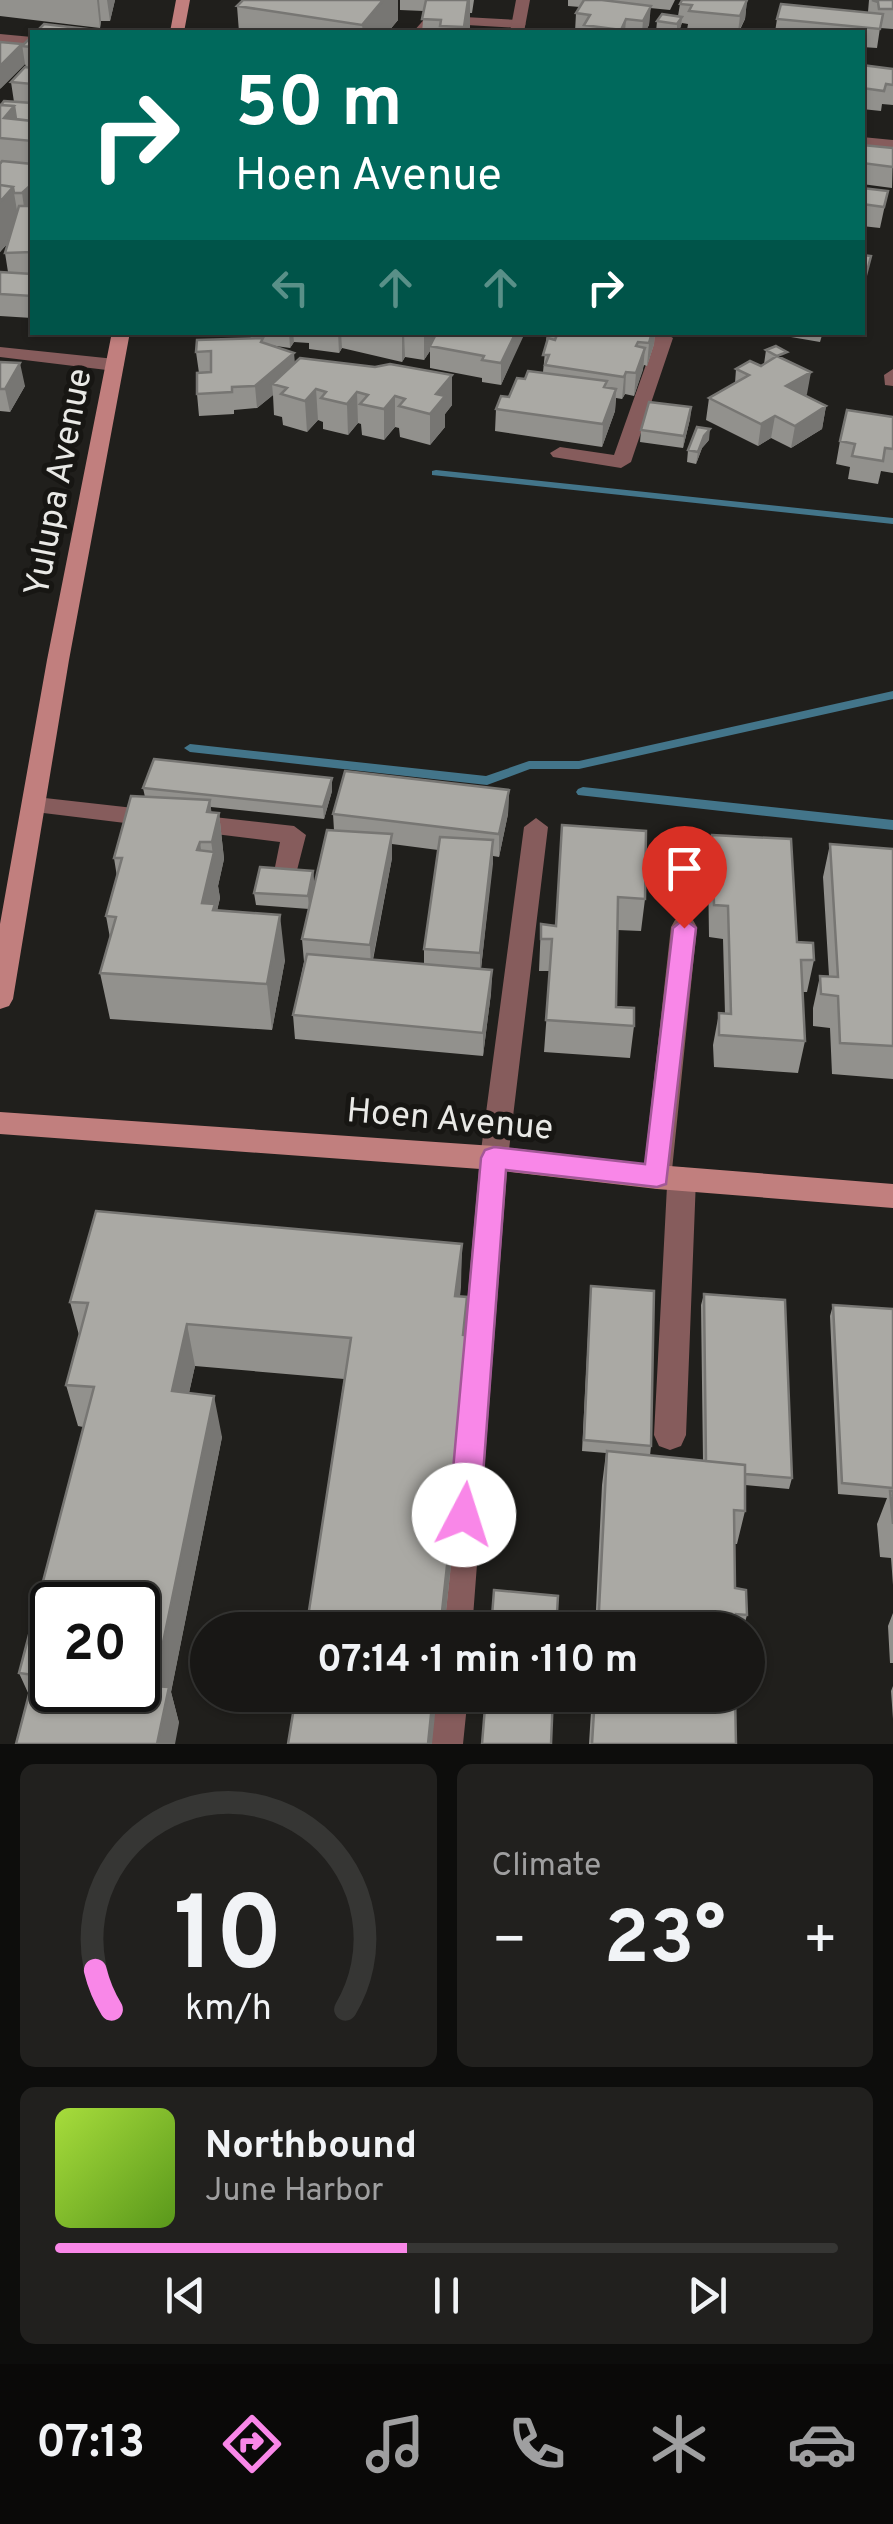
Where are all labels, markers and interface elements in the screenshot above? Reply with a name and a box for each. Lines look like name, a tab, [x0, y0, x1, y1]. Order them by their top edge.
text: 50 m	[235, 62, 402, 151]
icon: right	[70, 70, 200, 200]
text: Hoen Avenue	[235, 149, 502, 206]
icon: left	[263, 260, 318, 315]
icon: ahead	[368, 260, 423, 315]
icon: ahead	[473, 260, 528, 315]
icon: right	[578, 260, 633, 315]
street label: Yulupa Avenue	[16, 365, 104, 600]
pin	[642, 826, 727, 929]
icon: arrive	[657, 841, 712, 896]
street label: Hoen Avenue	[345, 1090, 555, 1152]
position arrow	[412, 1463, 516, 1567]
speed limit sign: 20	[30, 1582, 160, 1712]
text: 07:14 · 1 min · 110 m	[317, 1637, 638, 1686]
text: Climate	[492, 1847, 601, 1887]
text: 10	[173, 1875, 283, 2007]
text: 23°	[604, 1895, 726, 1990]
text: −	[492, 1908, 527, 1978]
text: +	[803, 1908, 838, 1978]
text: km/h	[185, 1987, 272, 2033]
text: Northbound	[205, 2123, 417, 2172]
text: June Harbor	[205, 2172, 384, 2212]
icon: previous	[158, 2268, 213, 2323]
icon: pause	[419, 2268, 474, 2323]
icon: next	[680, 2268, 735, 2323]
icon: directions	[217, 2409, 287, 2479]
icon: music	[360, 2409, 430, 2479]
icon: phone	[502, 2409, 572, 2479]
icon: climate	[644, 2409, 714, 2479]
icon: car	[787, 2409, 857, 2479]
text: 07:13	[36, 2416, 145, 2473]

